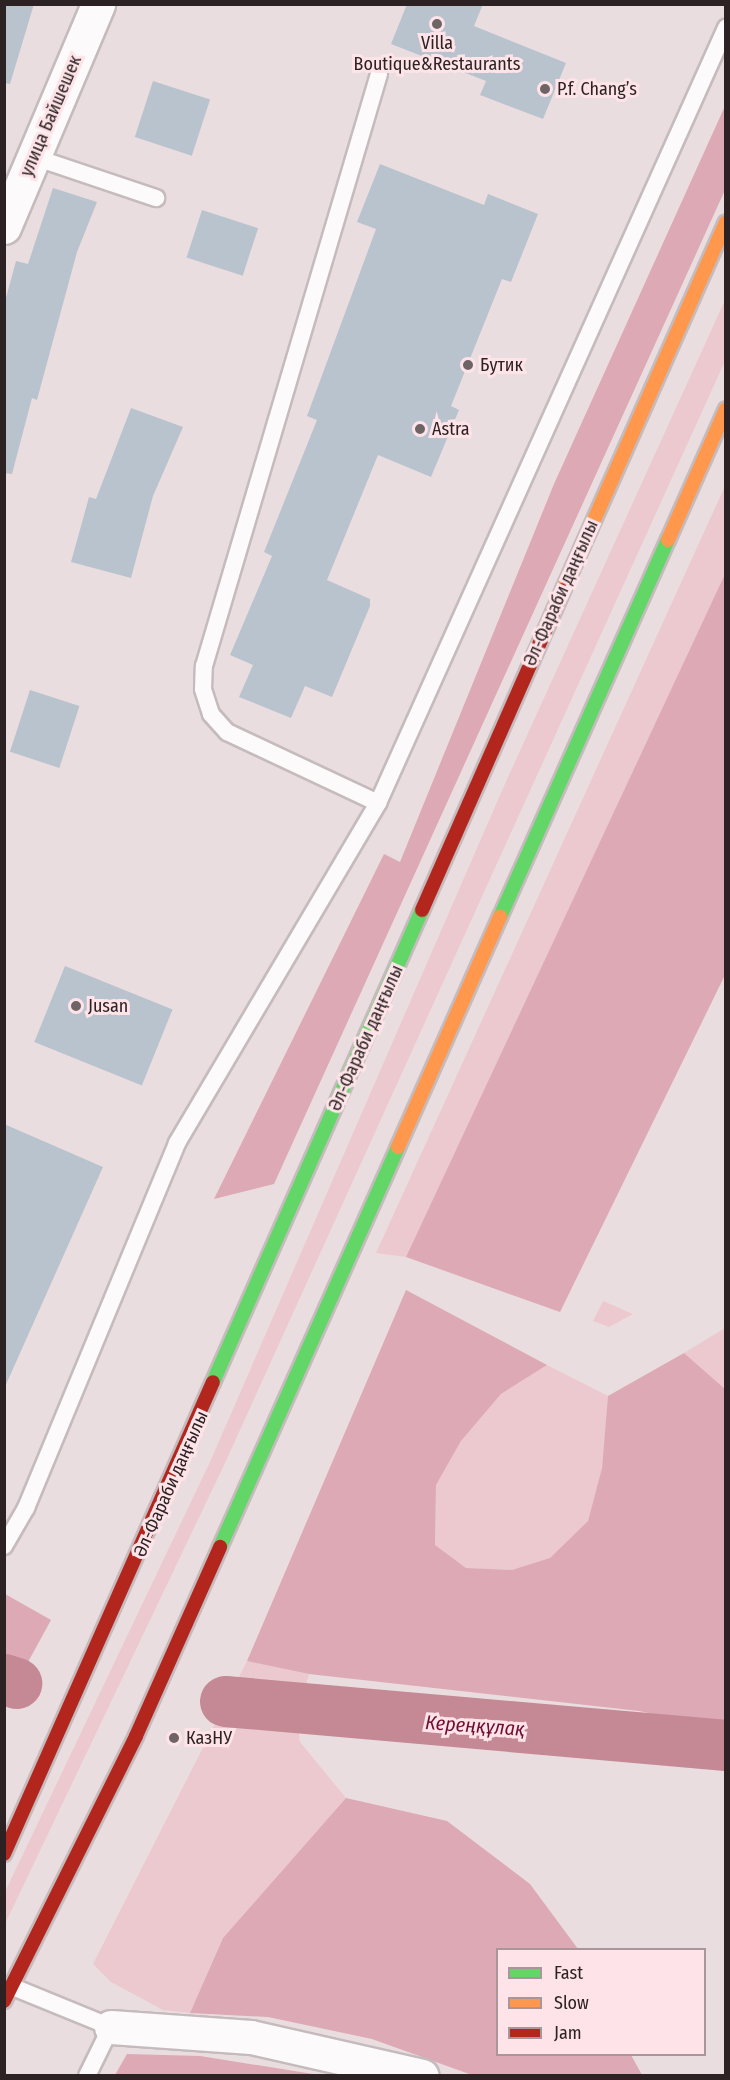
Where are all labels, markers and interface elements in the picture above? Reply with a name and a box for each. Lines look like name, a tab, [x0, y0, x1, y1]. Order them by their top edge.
marker: Villa Boutique&Restaurants	[430, 17, 444, 31]
place label: Villa Boutique&Restaurants	[354, 33, 520, 76]
street label: улица Байшешек	[16, 52, 86, 180]
place label: P.f. Chang’s	[557, 78, 637, 100]
marker: P.f. Chang’s	[538, 82, 552, 96]
place label: Бутик	[480, 354, 523, 376]
marker: Бутик	[461, 358, 475, 372]
place label: Astra	[432, 418, 470, 440]
marker: Astra	[413, 422, 427, 436]
street label: Әл-Фараби даңғылы	[519, 517, 603, 669]
street label: Әл-Фараби даңғылы	[324, 962, 408, 1114]
place label: Jusan	[88, 995, 128, 1017]
marker: Jusan	[69, 999, 83, 1013]
street label: Әл-Фараби даңғылы	[129, 1408, 213, 1560]
water label: Кереңқұлақ	[424, 1711, 526, 1741]
place label: КазНУ	[186, 1727, 232, 1749]
marker: КазНУ	[167, 1731, 181, 1745]
legend	[496, 1948, 706, 2056]
text: Fast	[554, 1962, 583, 1984]
text: Slow	[554, 1992, 589, 2014]
text: Jam	[554, 2022, 582, 2044]

